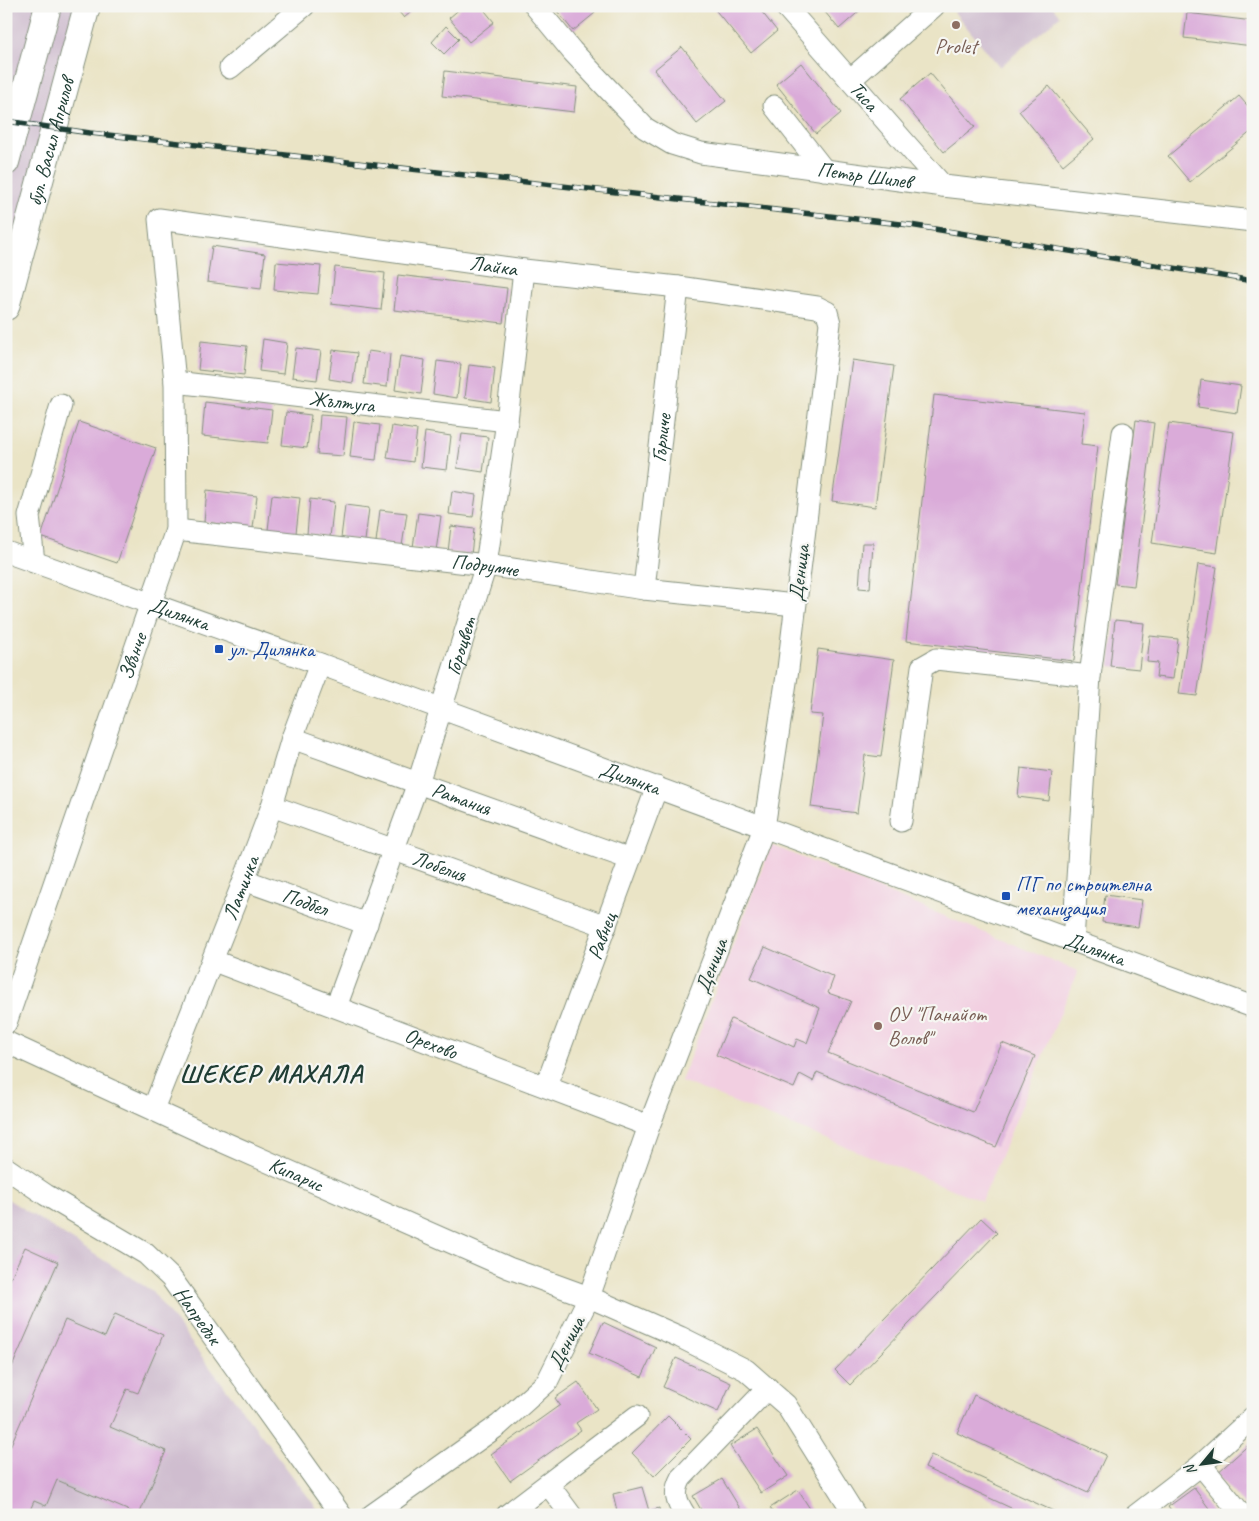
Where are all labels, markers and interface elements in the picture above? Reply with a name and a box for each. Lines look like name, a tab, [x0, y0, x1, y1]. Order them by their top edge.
marker: Prolet	[950, 19, 962, 31]
place label: Prolet	[935, 33, 980, 59]
street label: бул. Васил Априлов	[21, 71, 81, 209]
street label: Тиса	[844, 76, 885, 118]
street label: Петър Шилев	[816, 156, 918, 195]
street label: Лайка	[468, 250, 521, 282]
street label: Жълтуга	[308, 385, 377, 419]
street label: Гърличе	[645, 411, 677, 463]
street label: Деница	[783, 541, 816, 603]
street label: Подрумче	[450, 548, 521, 583]
street label: Дилянка	[146, 591, 215, 637]
street label: Гороцвет	[440, 613, 482, 678]
street label: Звънче	[112, 627, 153, 683]
place label: ул. Дилянка	[227, 636, 317, 662]
marker: ул. Дилянка	[213, 643, 225, 655]
street label: Дилянка	[597, 755, 666, 802]
street label: Ратания	[429, 776, 496, 822]
street label: Лобелия	[409, 845, 471, 888]
street label: Латинка	[217, 850, 266, 924]
place label: ПГ по строителна механизация	[1016, 871, 1152, 922]
street label: Подбел	[279, 882, 334, 923]
marker: ПГ по строителна механизация	[1000, 890, 1012, 902]
street label: Равнец	[581, 907, 623, 963]
street label: Дилянка	[1061, 926, 1131, 973]
street label: Деница	[689, 933, 734, 997]
place label: ОУ "Панайот Волов"	[888, 1001, 987, 1051]
marker: ОУ "Панайот Волов"	[872, 1020, 884, 1032]
street label: Орехово	[401, 1022, 462, 1066]
district label: ШЕКЕР МАХАЛА	[179, 1057, 364, 1090]
street label: Кипарис	[265, 1151, 329, 1198]
street label: Напредък	[168, 1281, 229, 1351]
street label: Деница	[542, 1310, 592, 1374]
north arrow	[1176, 1438, 1226, 1488]
text: N	[1180, 1460, 1201, 1478]

